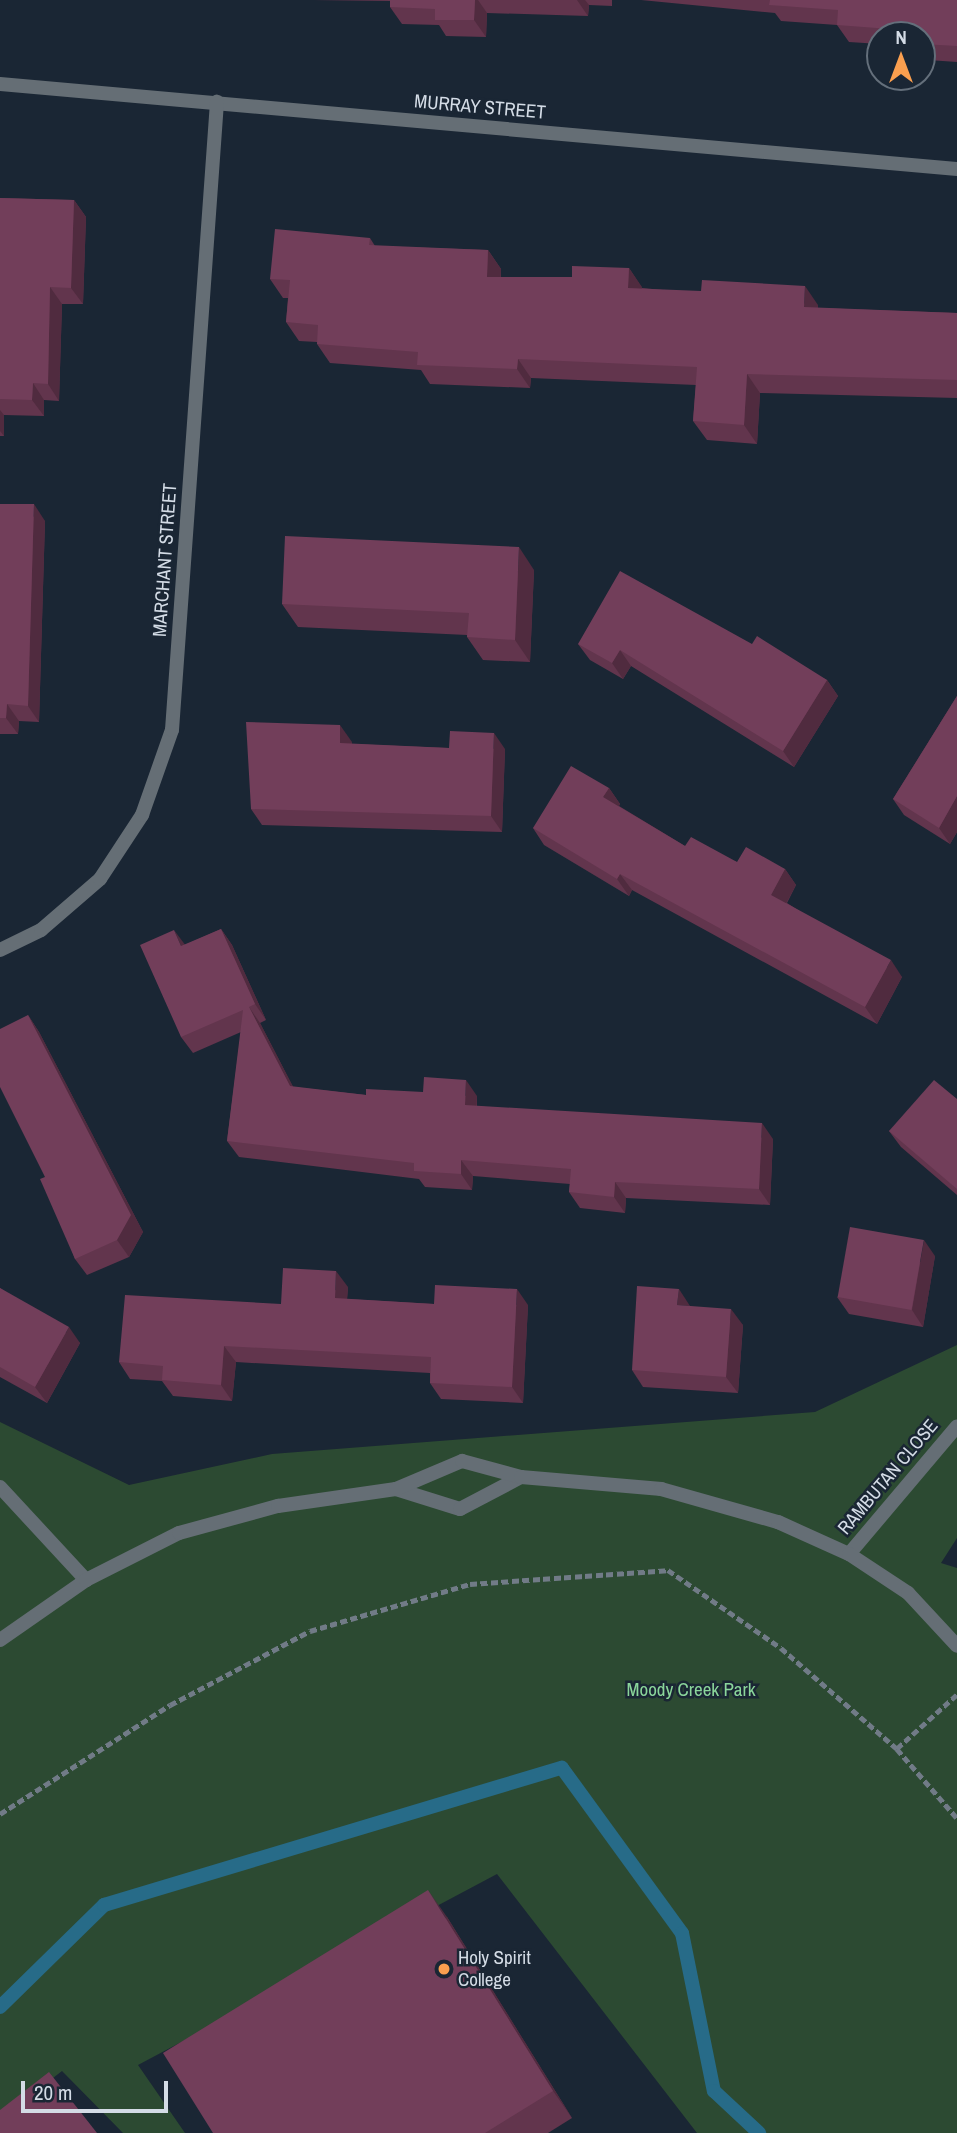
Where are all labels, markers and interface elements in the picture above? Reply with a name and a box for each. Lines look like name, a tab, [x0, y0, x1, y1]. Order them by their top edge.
north arrow	[866, 21, 936, 91]
text: N	[895, 24, 907, 50]
street label: MURRAY STREET	[413, 90, 547, 124]
street label: MARCHANT STREET	[148, 482, 182, 638]
street label: RAMBUTAN CLOSE	[833, 1415, 943, 1539]
park label: Moody Creek Park	[626, 1679, 756, 1701]
place label: Holy Spirit College	[458, 1947, 531, 1991]
marker: Holy Spirit College	[436, 1961, 452, 1977]
scale bar	[24, 2066, 172, 2110]
text: 20 m	[34, 2078, 72, 2107]

